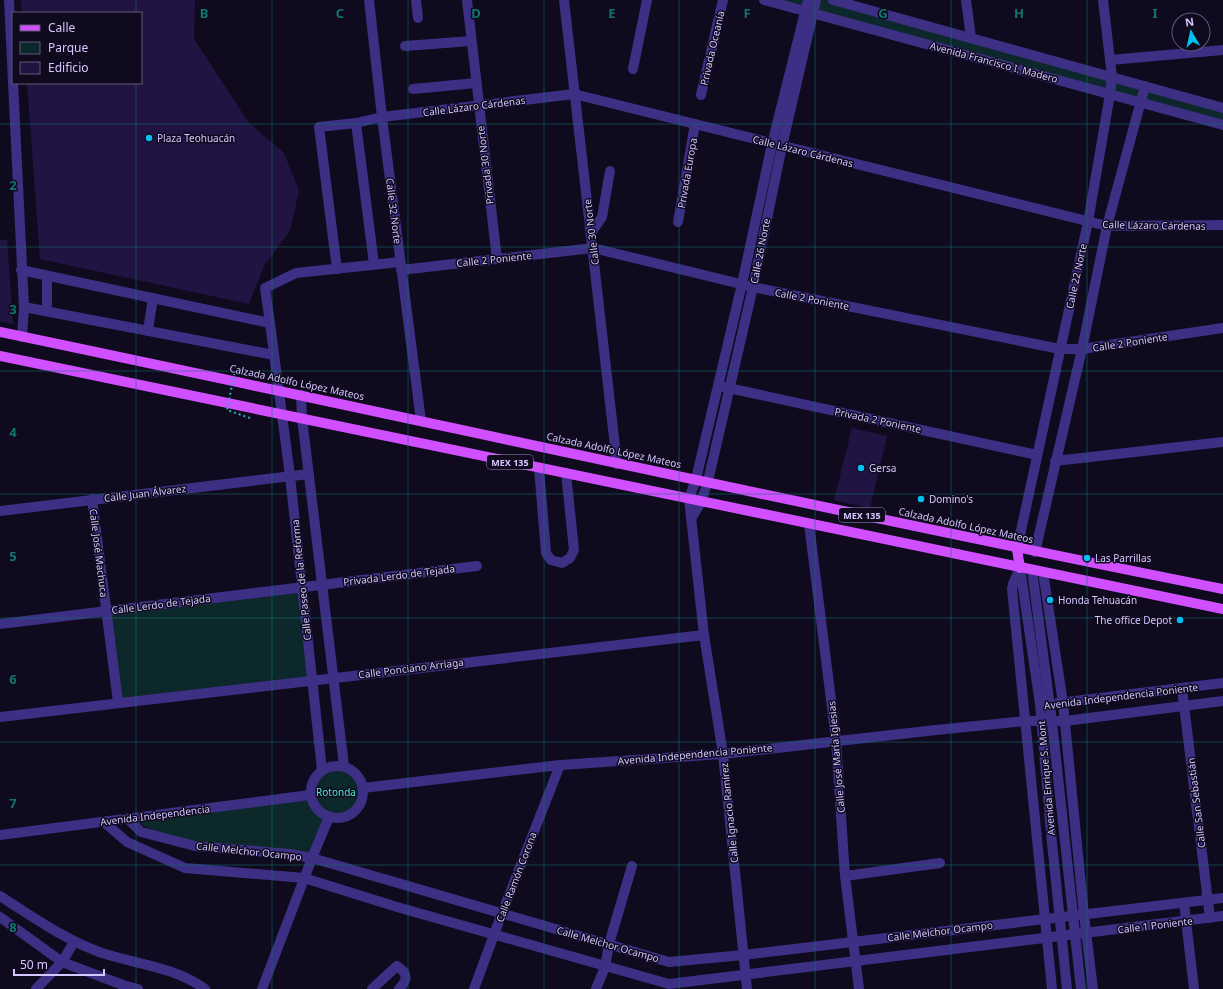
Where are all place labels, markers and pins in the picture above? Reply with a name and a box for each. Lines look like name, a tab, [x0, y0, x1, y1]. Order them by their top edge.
place label: Plaza Teohuacán	[157, 131, 235, 145]
marker: Plaza Teohuacán	[144, 133, 154, 143]
place label: Gersa	[869, 461, 896, 475]
marker: Gersa	[856, 463, 866, 473]
place label: Domino's	[929, 492, 973, 506]
marker: Domino's	[916, 494, 926, 504]
place label: Las Parrillas	[1095, 551, 1152, 565]
marker: Las Parrillas	[1082, 553, 1092, 563]
place label: Honda Tehuacán	[1058, 593, 1137, 607]
marker: Honda Tehuacán	[1045, 595, 1055, 605]
place label: The office Depot	[1095, 613, 1172, 627]
marker: The office Depot	[1175, 615, 1185, 625]

